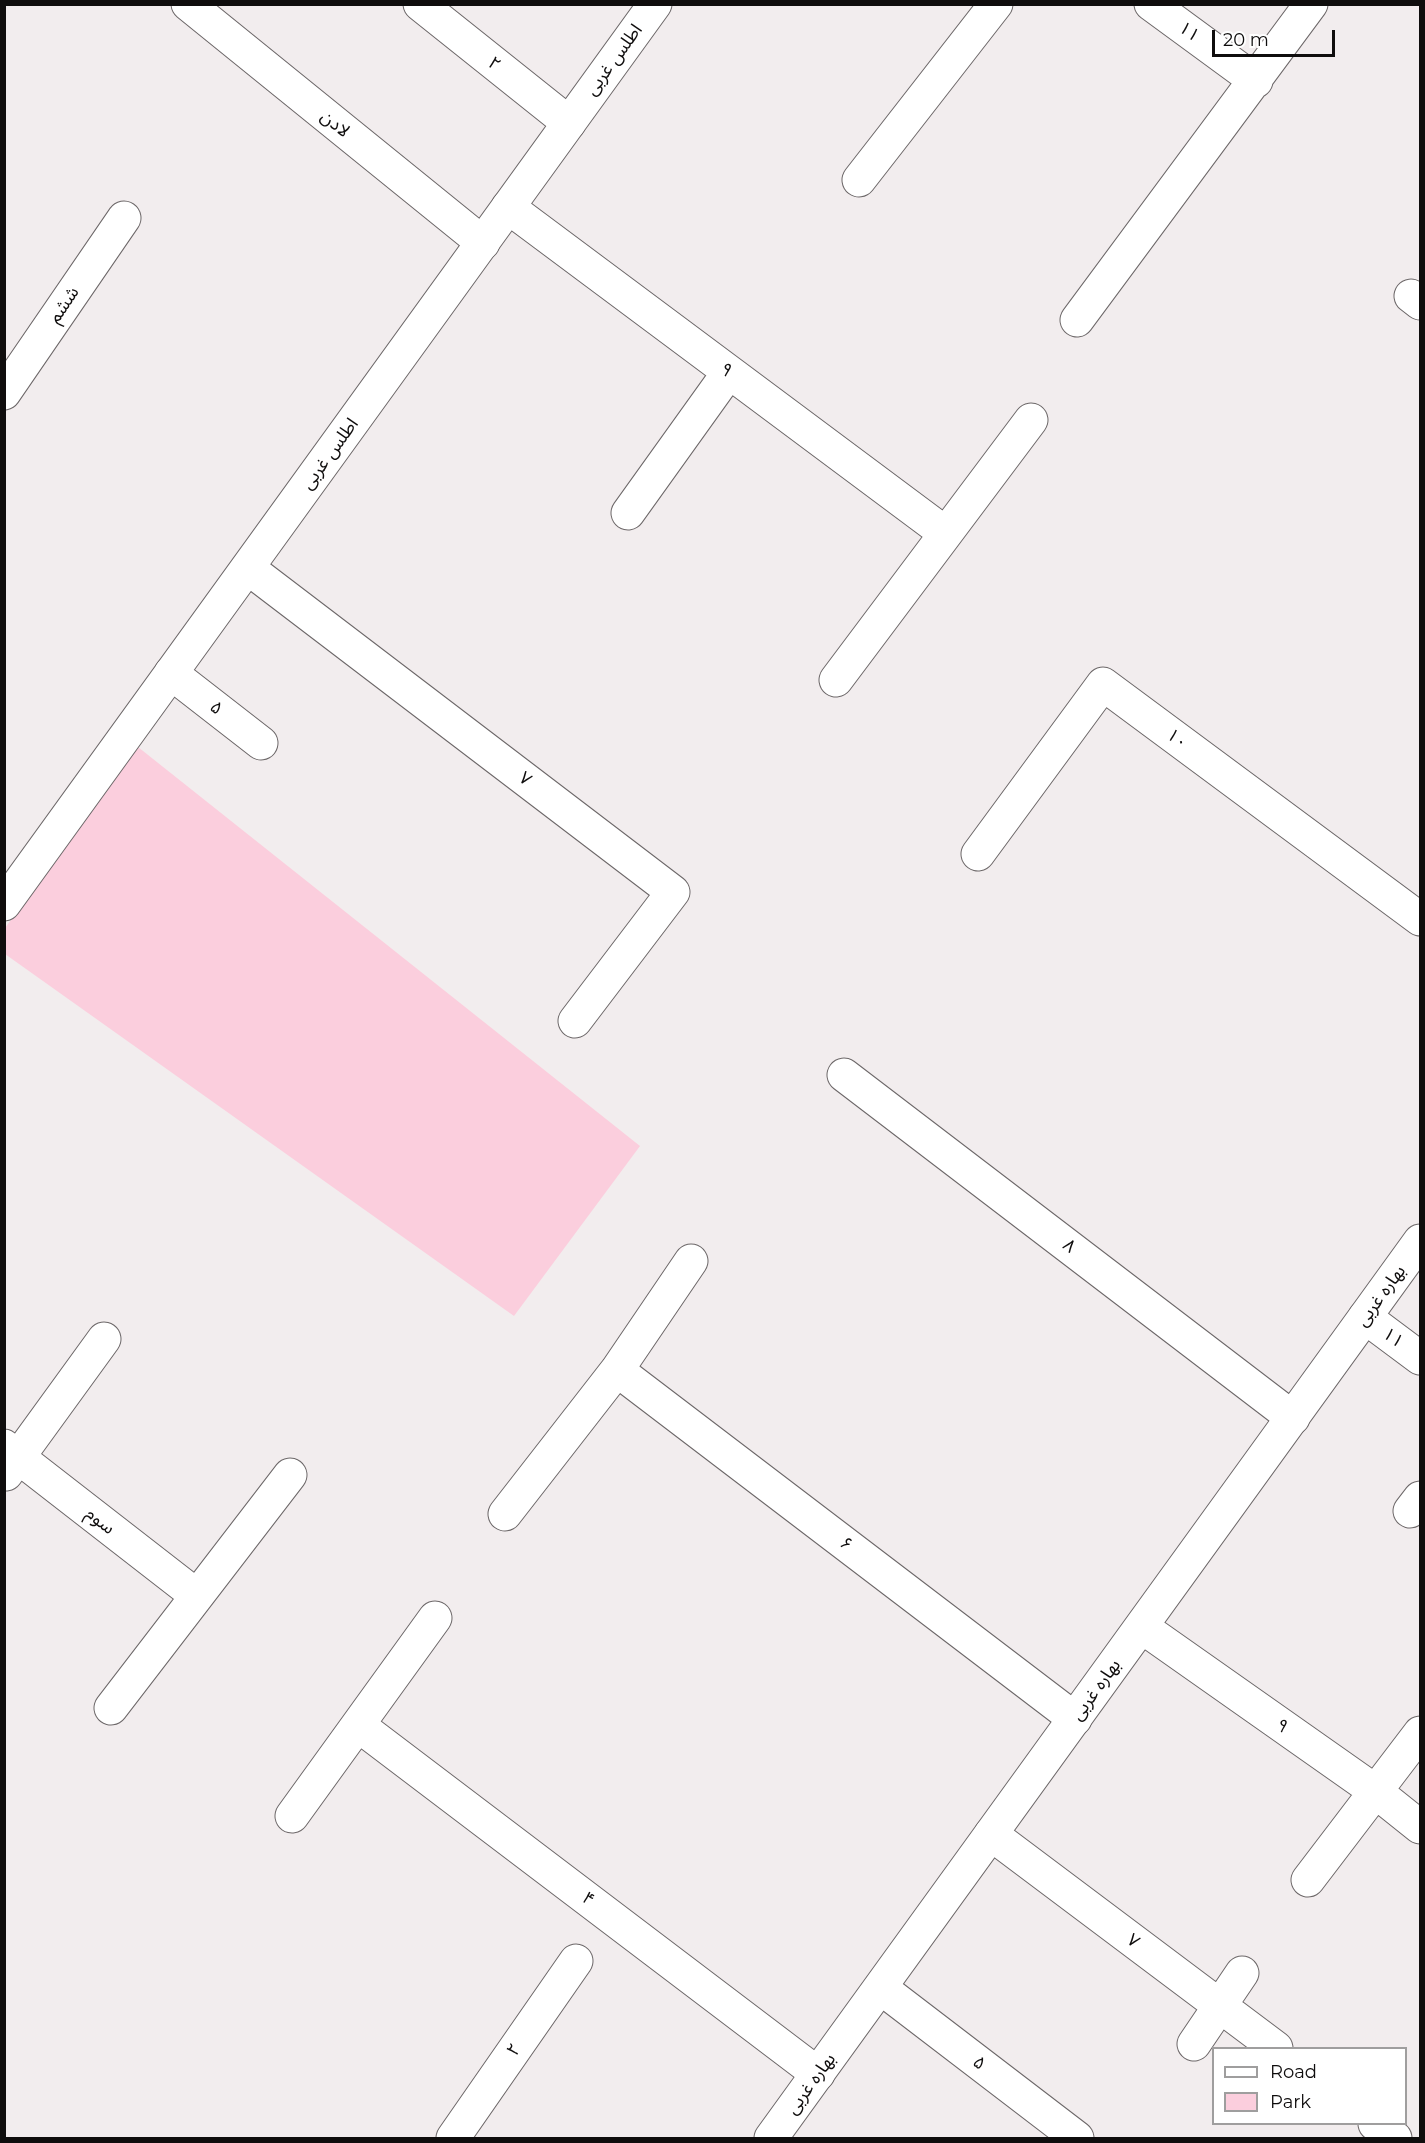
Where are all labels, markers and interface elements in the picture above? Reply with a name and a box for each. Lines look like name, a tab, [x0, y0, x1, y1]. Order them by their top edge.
street label: ۱۱	[1174, 17, 1204, 47]
scale bar	[1215, 18, 1338, 56]
street label: اطلس غربی	[581, 20, 647, 100]
text: 20 m	[1223, 29, 1269, 51]
street label: ۲	[483, 52, 505, 76]
street label: لادن	[316, 106, 354, 142]
street label: ششم	[44, 283, 84, 327]
street label: ۹	[715, 358, 737, 382]
street label: اطلس غربی	[297, 414, 363, 494]
street label: ۵	[205, 696, 227, 720]
street label: ۱۰	[1162, 724, 1192, 754]
street label: ۷	[514, 767, 536, 791]
street label: ۸	[1058, 1234, 1080, 1258]
street label: بهاره غربی	[1351, 1261, 1411, 1331]
street label: ۱۱	[1378, 1323, 1408, 1353]
street label: سوم	[81, 1503, 119, 1539]
street label: ۶	[835, 1532, 857, 1556]
street label: بهاره غربی	[1066, 1655, 1126, 1725]
street label: ۹	[1272, 1714, 1292, 1738]
street label: ۴	[577, 1887, 599, 1911]
street label: ۷	[1122, 1929, 1144, 1953]
street label: ۲	[502, 2040, 526, 2060]
legend	[1212, 2047, 1407, 2125]
street label: بهاره غربی	[781, 2049, 841, 2119]
street label: ۵	[968, 2051, 990, 2075]
text: Road	[1270, 2061, 1317, 2083]
text: Park	[1270, 2091, 1311, 2113]

